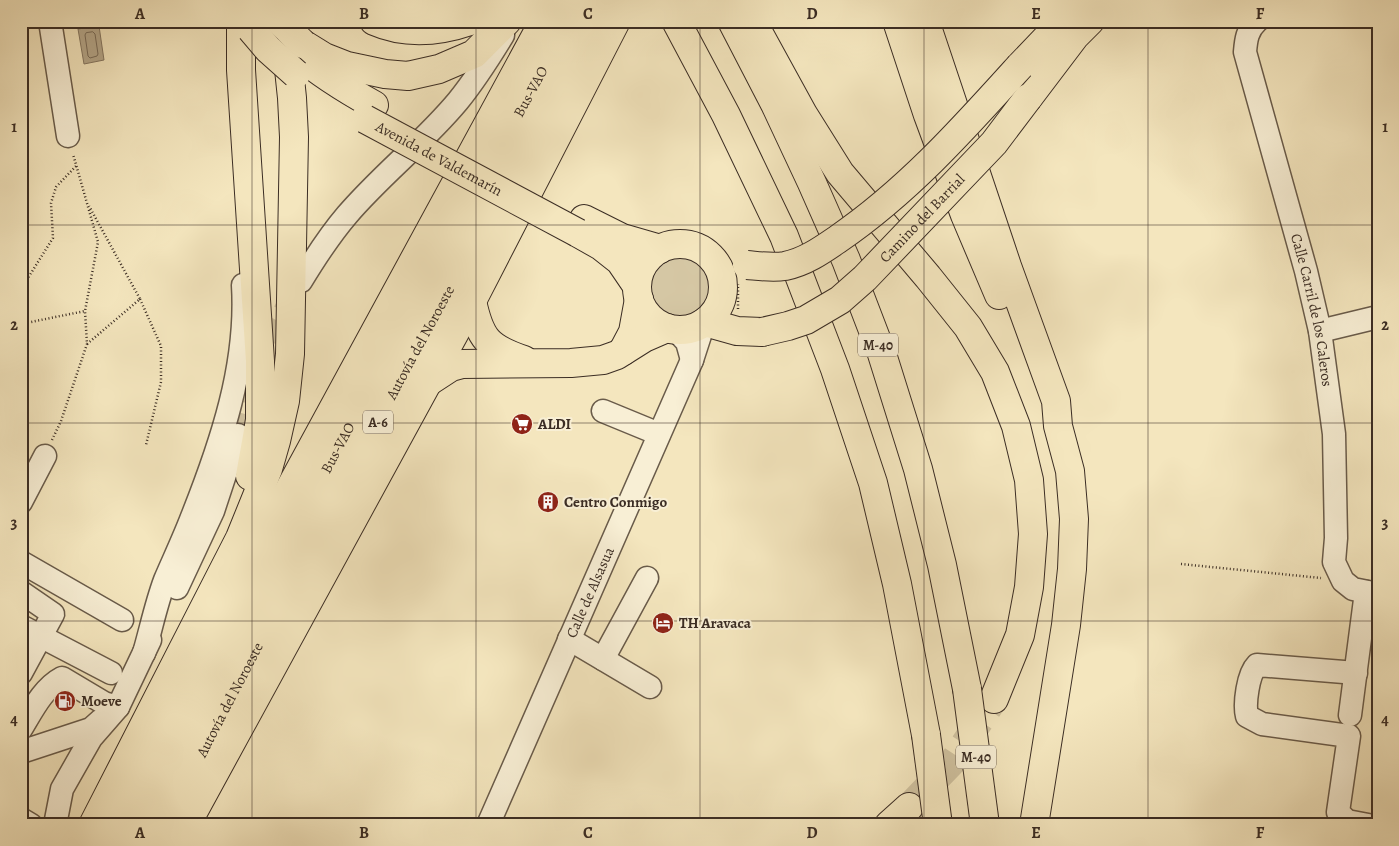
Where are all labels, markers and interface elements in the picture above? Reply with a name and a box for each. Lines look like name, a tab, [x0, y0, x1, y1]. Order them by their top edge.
text: A	[134, 3, 146, 25]
text: B	[359, 3, 369, 25]
text: C	[583, 3, 593, 25]
text: D	[806, 3, 818, 25]
text: E	[1031, 3, 1041, 25]
text: F	[1256, 3, 1265, 25]
street label: Bus-VAO	[509, 63, 553, 121]
text: 1	[11, 116, 17, 138]
street label: Avenida de Valdemarín	[371, 116, 506, 201]
text: 1	[1382, 116, 1388, 138]
street label: Camino del Barrial	[875, 169, 969, 267]
street label: Calle Carril de los Caleros	[1286, 231, 1337, 388]
street label: Autovía del Noroeste	[381, 282, 459, 404]
text: 2	[10, 314, 18, 336]
text: 2	[1381, 314, 1389, 336]
road number: M-40	[858, 334, 898, 356]
road number: A-6	[363, 411, 393, 434]
supermarket icon: ALDI	[510, 412, 534, 436]
place label: ALDI	[537, 414, 571, 434]
street label: Bus-VAO	[316, 419, 360, 477]
building icon: Centro Conmigo	[536, 490, 560, 514]
place label: Centro Conmigo	[564, 492, 667, 512]
text: 3	[11, 512, 18, 534]
text: 3	[1382, 512, 1389, 534]
street label: Calle de Alsasua	[561, 544, 619, 641]
hotel icon: TH Aravaca	[651, 611, 675, 635]
place label: TH Aravaca	[679, 613, 752, 633]
street label: Autovía del Noroeste	[191, 639, 268, 761]
fuel station icon: Moeve	[53, 689, 77, 713]
place label: Moeve	[81, 691, 122, 711]
text: 4	[10, 709, 18, 731]
text: 4	[1381, 709, 1389, 731]
road number: M-40	[956, 746, 996, 769]
text: A	[134, 822, 146, 844]
text: B	[359, 822, 369, 844]
text: C	[583, 822, 593, 844]
text: D	[806, 822, 818, 844]
text: E	[1031, 822, 1041, 844]
text: F	[1256, 822, 1265, 844]

